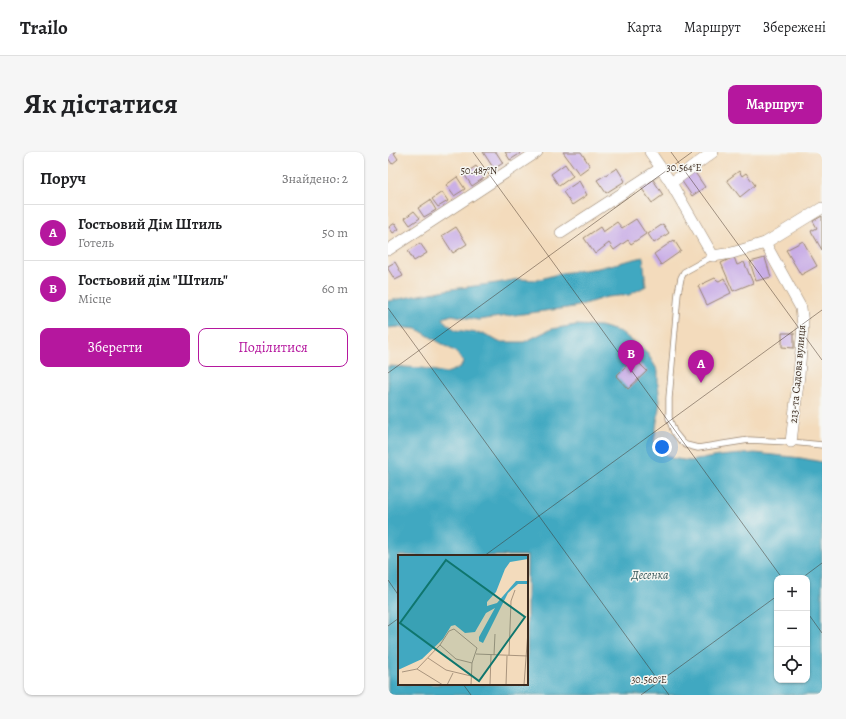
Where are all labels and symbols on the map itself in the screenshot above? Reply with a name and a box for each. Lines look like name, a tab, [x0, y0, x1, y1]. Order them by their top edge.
text: 30.564°E	[667, 161, 702, 174]
text: 50.487°N	[461, 164, 497, 177]
street label: 213-та Садова вулиця	[786, 324, 809, 424]
pin: B	[618, 340, 644, 373]
pin: A	[688, 350, 714, 383]
your location	[652, 437, 672, 457]
inset map	[398, 555, 528, 685]
water label: Десенка	[630, 567, 669, 583]
text: 30.560°E	[631, 673, 667, 686]

